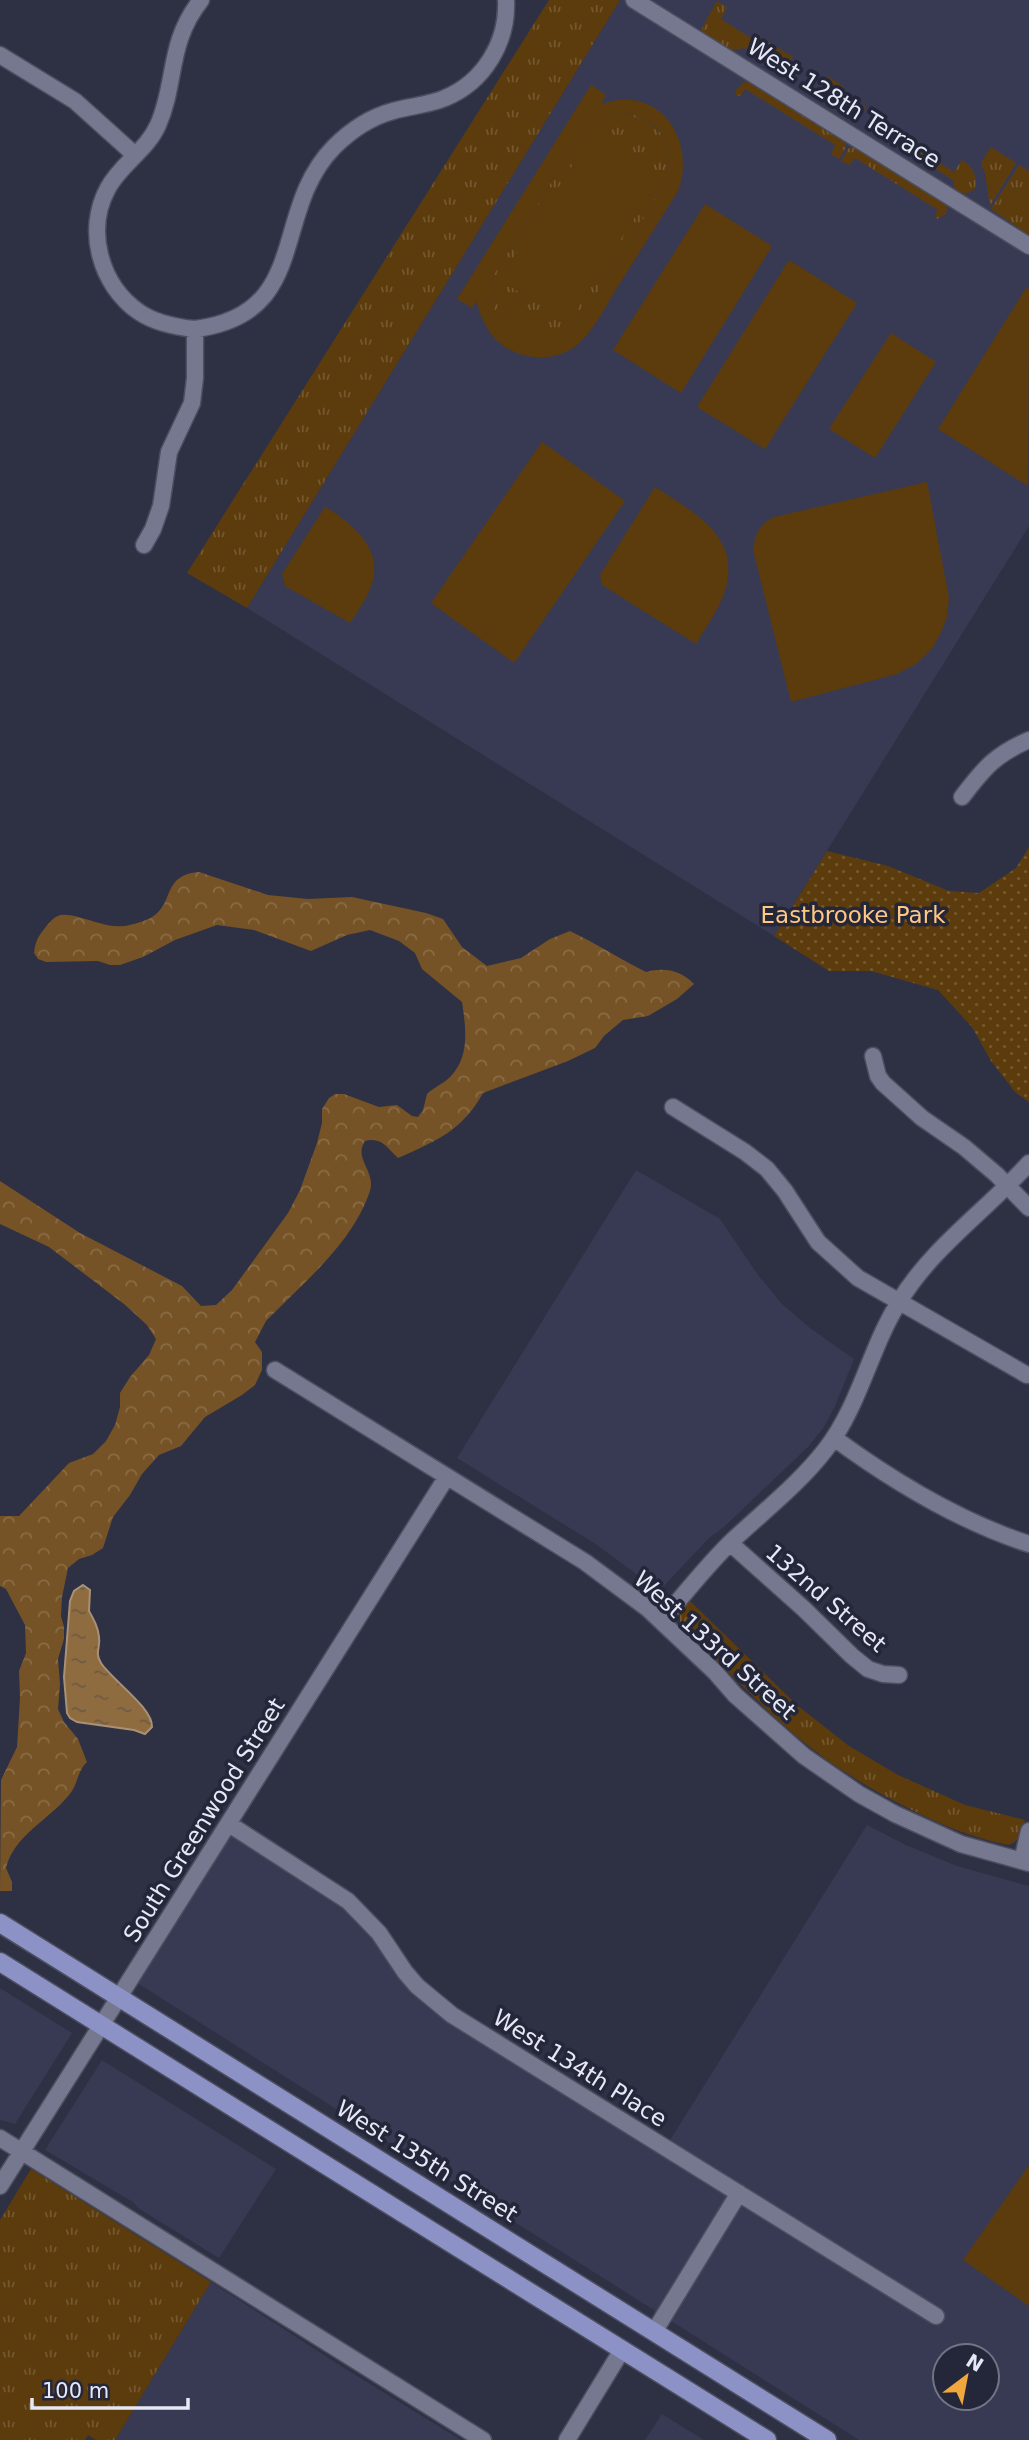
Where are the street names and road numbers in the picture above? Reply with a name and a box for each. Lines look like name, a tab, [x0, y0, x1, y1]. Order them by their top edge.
street label: West 128th Terrace	[743, 33, 945, 173]
street label: 132nd Street	[761, 1539, 891, 1657]
street label: West 133rd Street	[629, 1566, 801, 1724]
street label: South Greenwood Street	[118, 1693, 290, 1947]
street label: West 134th Place	[488, 2004, 672, 2132]
street label: West 135th Street	[332, 2095, 522, 2227]

